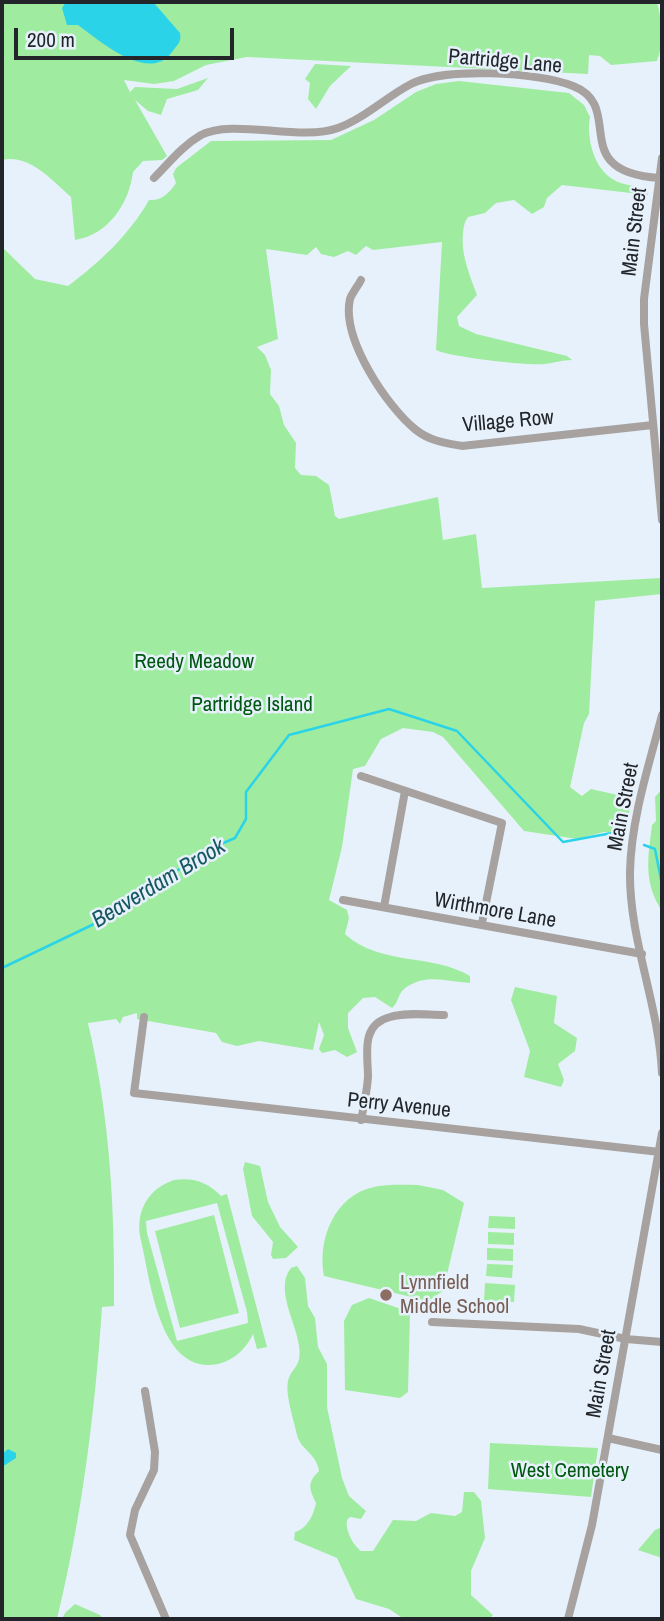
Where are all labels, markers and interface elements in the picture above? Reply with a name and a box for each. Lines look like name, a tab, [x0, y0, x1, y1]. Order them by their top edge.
scale bar	[18, 14, 238, 58]
text: 200 m	[27, 25, 75, 54]
street label: Partridge Lane	[447, 44, 563, 80]
street label: Main Street	[617, 186, 653, 278]
street label: Village Row	[461, 405, 555, 439]
park label: Reedy Meadow	[134, 649, 254, 675]
park label: Partridge Island	[191, 692, 313, 718]
street label: Main Street	[603, 761, 645, 853]
water label: Beaverdam Brook	[87, 833, 231, 935]
street label: Wirthmore Lane	[432, 888, 558, 934]
street label: Perry Avenue	[346, 1088, 452, 1124]
place label: Lynnfield Middle School	[400, 1270, 509, 1320]
marker: Lynnfield Middle School	[378, 1287, 394, 1303]
street label: Main Street	[582, 1328, 622, 1420]
park label: West Cemetery	[511, 1458, 629, 1484]

